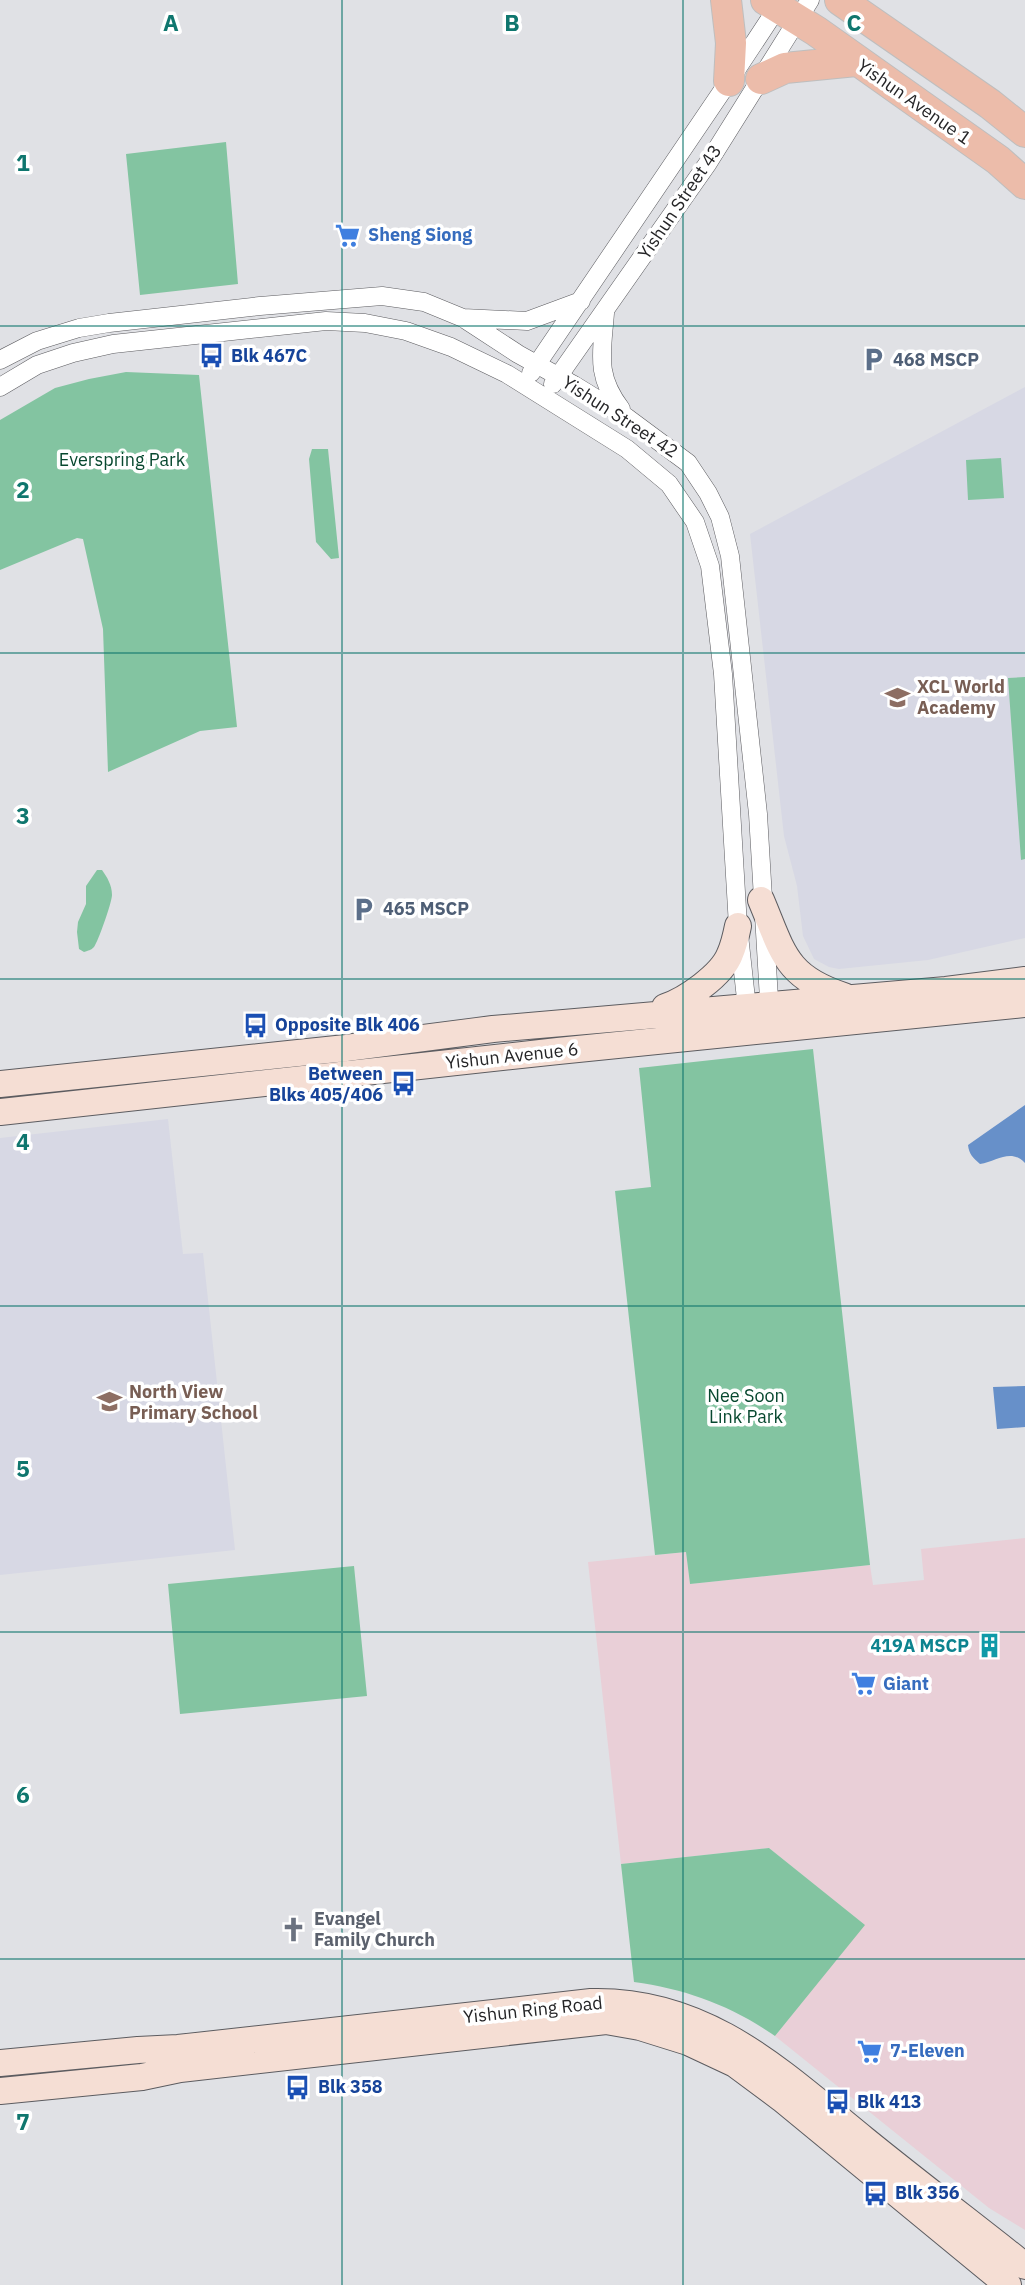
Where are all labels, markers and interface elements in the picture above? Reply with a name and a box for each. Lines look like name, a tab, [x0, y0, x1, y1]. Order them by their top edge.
text: A	[163, 7, 179, 37]
text: B	[504, 7, 520, 37]
text: C	[847, 7, 862, 37]
street label: Yishun Avenue 1	[853, 54, 976, 149]
street label: Yishun Street 43	[633, 140, 727, 264]
text: 1	[16, 147, 30, 177]
supermarket icon: Sheng Siong	[334, 221, 362, 249]
place label: Sheng Siong	[368, 223, 472, 246]
bus stop icon: Blk 467C	[197, 342, 225, 370]
place label: Blk 467C	[231, 344, 307, 367]
parking icon: 468 MSCP	[859, 346, 887, 374]
place label: 468 MSCP	[893, 348, 979, 371]
street label: Yishun Street 42	[558, 371, 683, 463]
park label: Everspring Park	[59, 448, 186, 471]
text: 2	[16, 474, 30, 504]
place label: XCL World Academy	[917, 675, 1005, 719]
school or university icon: XCL World Academy	[883, 683, 911, 711]
text: 3	[16, 800, 30, 830]
parking icon: 465 MSCP	[349, 895, 377, 923]
place label: 465 MSCP	[383, 897, 469, 920]
bus stop icon: Opposite Blk 406	[241, 1011, 269, 1039]
place label: Opposite Blk 406	[275, 1013, 420, 1036]
street label: Yishun Avenue 6	[444, 1037, 580, 1074]
place label: Between Blks 405/406	[269, 1062, 383, 1106]
bus stop icon: Between Blks 405/406	[389, 1070, 417, 1098]
text: 4	[16, 1126, 30, 1156]
place label: North View Primary School	[129, 1380, 258, 1424]
park label: Nee Soon Link Park	[707, 1384, 785, 1428]
school or university icon: North View Primary School	[95, 1388, 123, 1416]
text: 5	[16, 1453, 30, 1483]
building icon: 419A MSCP	[975, 1632, 1003, 1660]
place label: 419A MSCP	[871, 1634, 969, 1657]
supermarket icon: Giant	[849, 1670, 877, 1698]
place label: Giant	[883, 1672, 929, 1695]
text: 6	[16, 1779, 30, 1809]
place label: Evangel Family Church	[314, 1907, 435, 1951]
church icon: Evangel Family Church	[280, 1915, 308, 1943]
street label: Yishun Ring Road	[462, 1991, 604, 2028]
supermarket icon: 7-Eleven	[856, 2037, 884, 2065]
place label: 7-Eleven	[890, 2039, 965, 2062]
bus stop icon: Blk 358	[284, 2073, 312, 2101]
place label: Blk 358	[318, 2075, 383, 2098]
bus stop icon: Blk 413	[823, 2088, 851, 2116]
place label: Blk 413	[857, 2090, 922, 2113]
text: 7	[16, 2106, 30, 2136]
bus stop icon: Blk 356	[861, 2179, 889, 2207]
place label: Blk 356	[895, 2181, 960, 2204]

